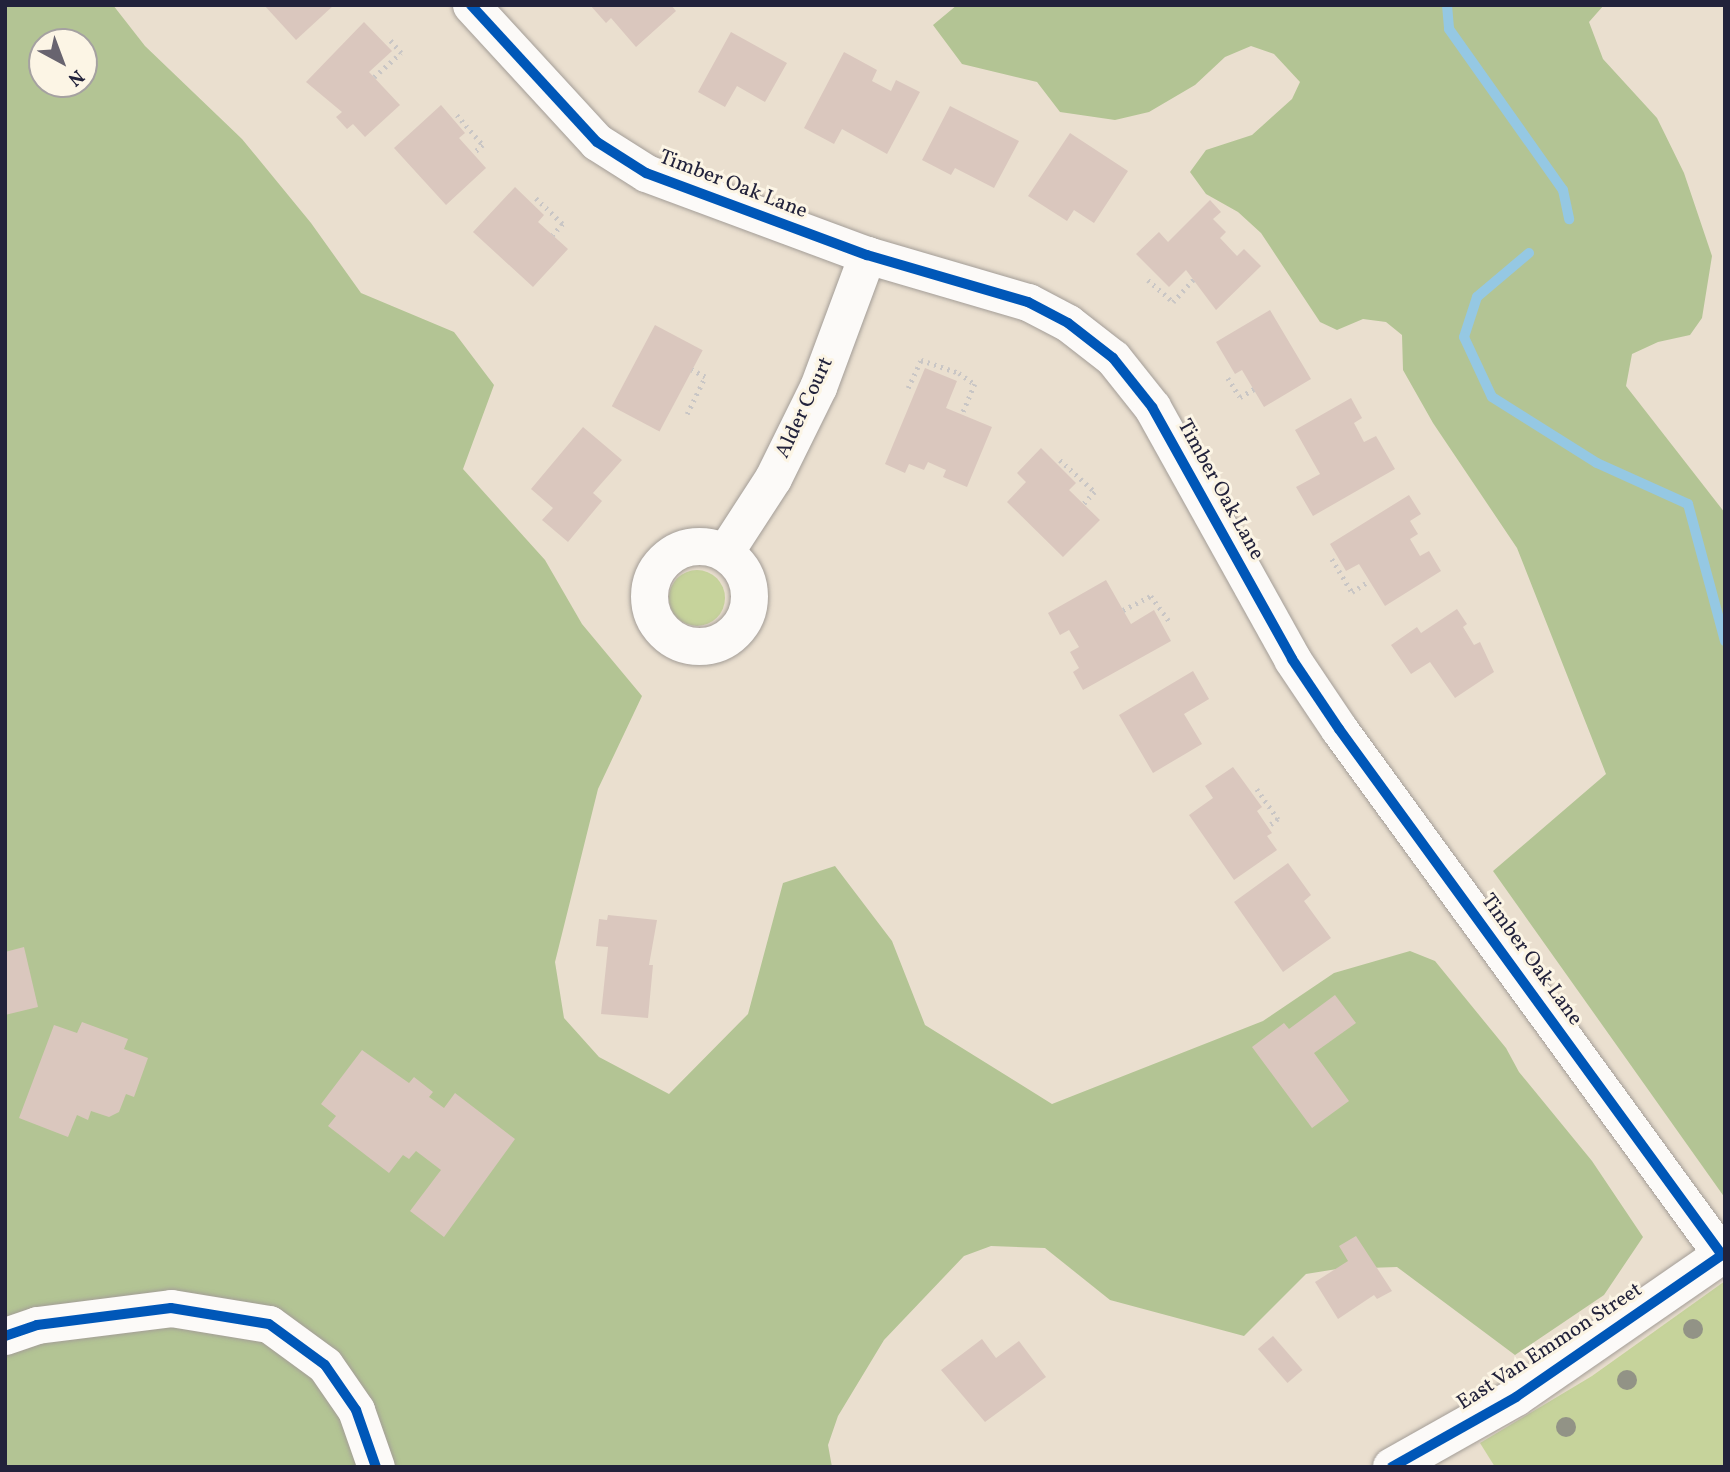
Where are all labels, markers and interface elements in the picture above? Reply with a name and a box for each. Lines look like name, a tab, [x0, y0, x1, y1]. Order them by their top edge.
north arrow	[28, 28, 98, 98]
text: N	[62, 63, 89, 92]
street label: Timber Oak Lane	[655, 145, 811, 225]
street label: Alder Court	[771, 353, 839, 463]
street label: Timber Oak Lane	[1171, 415, 1269, 565]
street label: Timber Oak Lane	[1475, 889, 1587, 1031]
street label: East Van Emmon Street	[1453, 1278, 1647, 1416]

